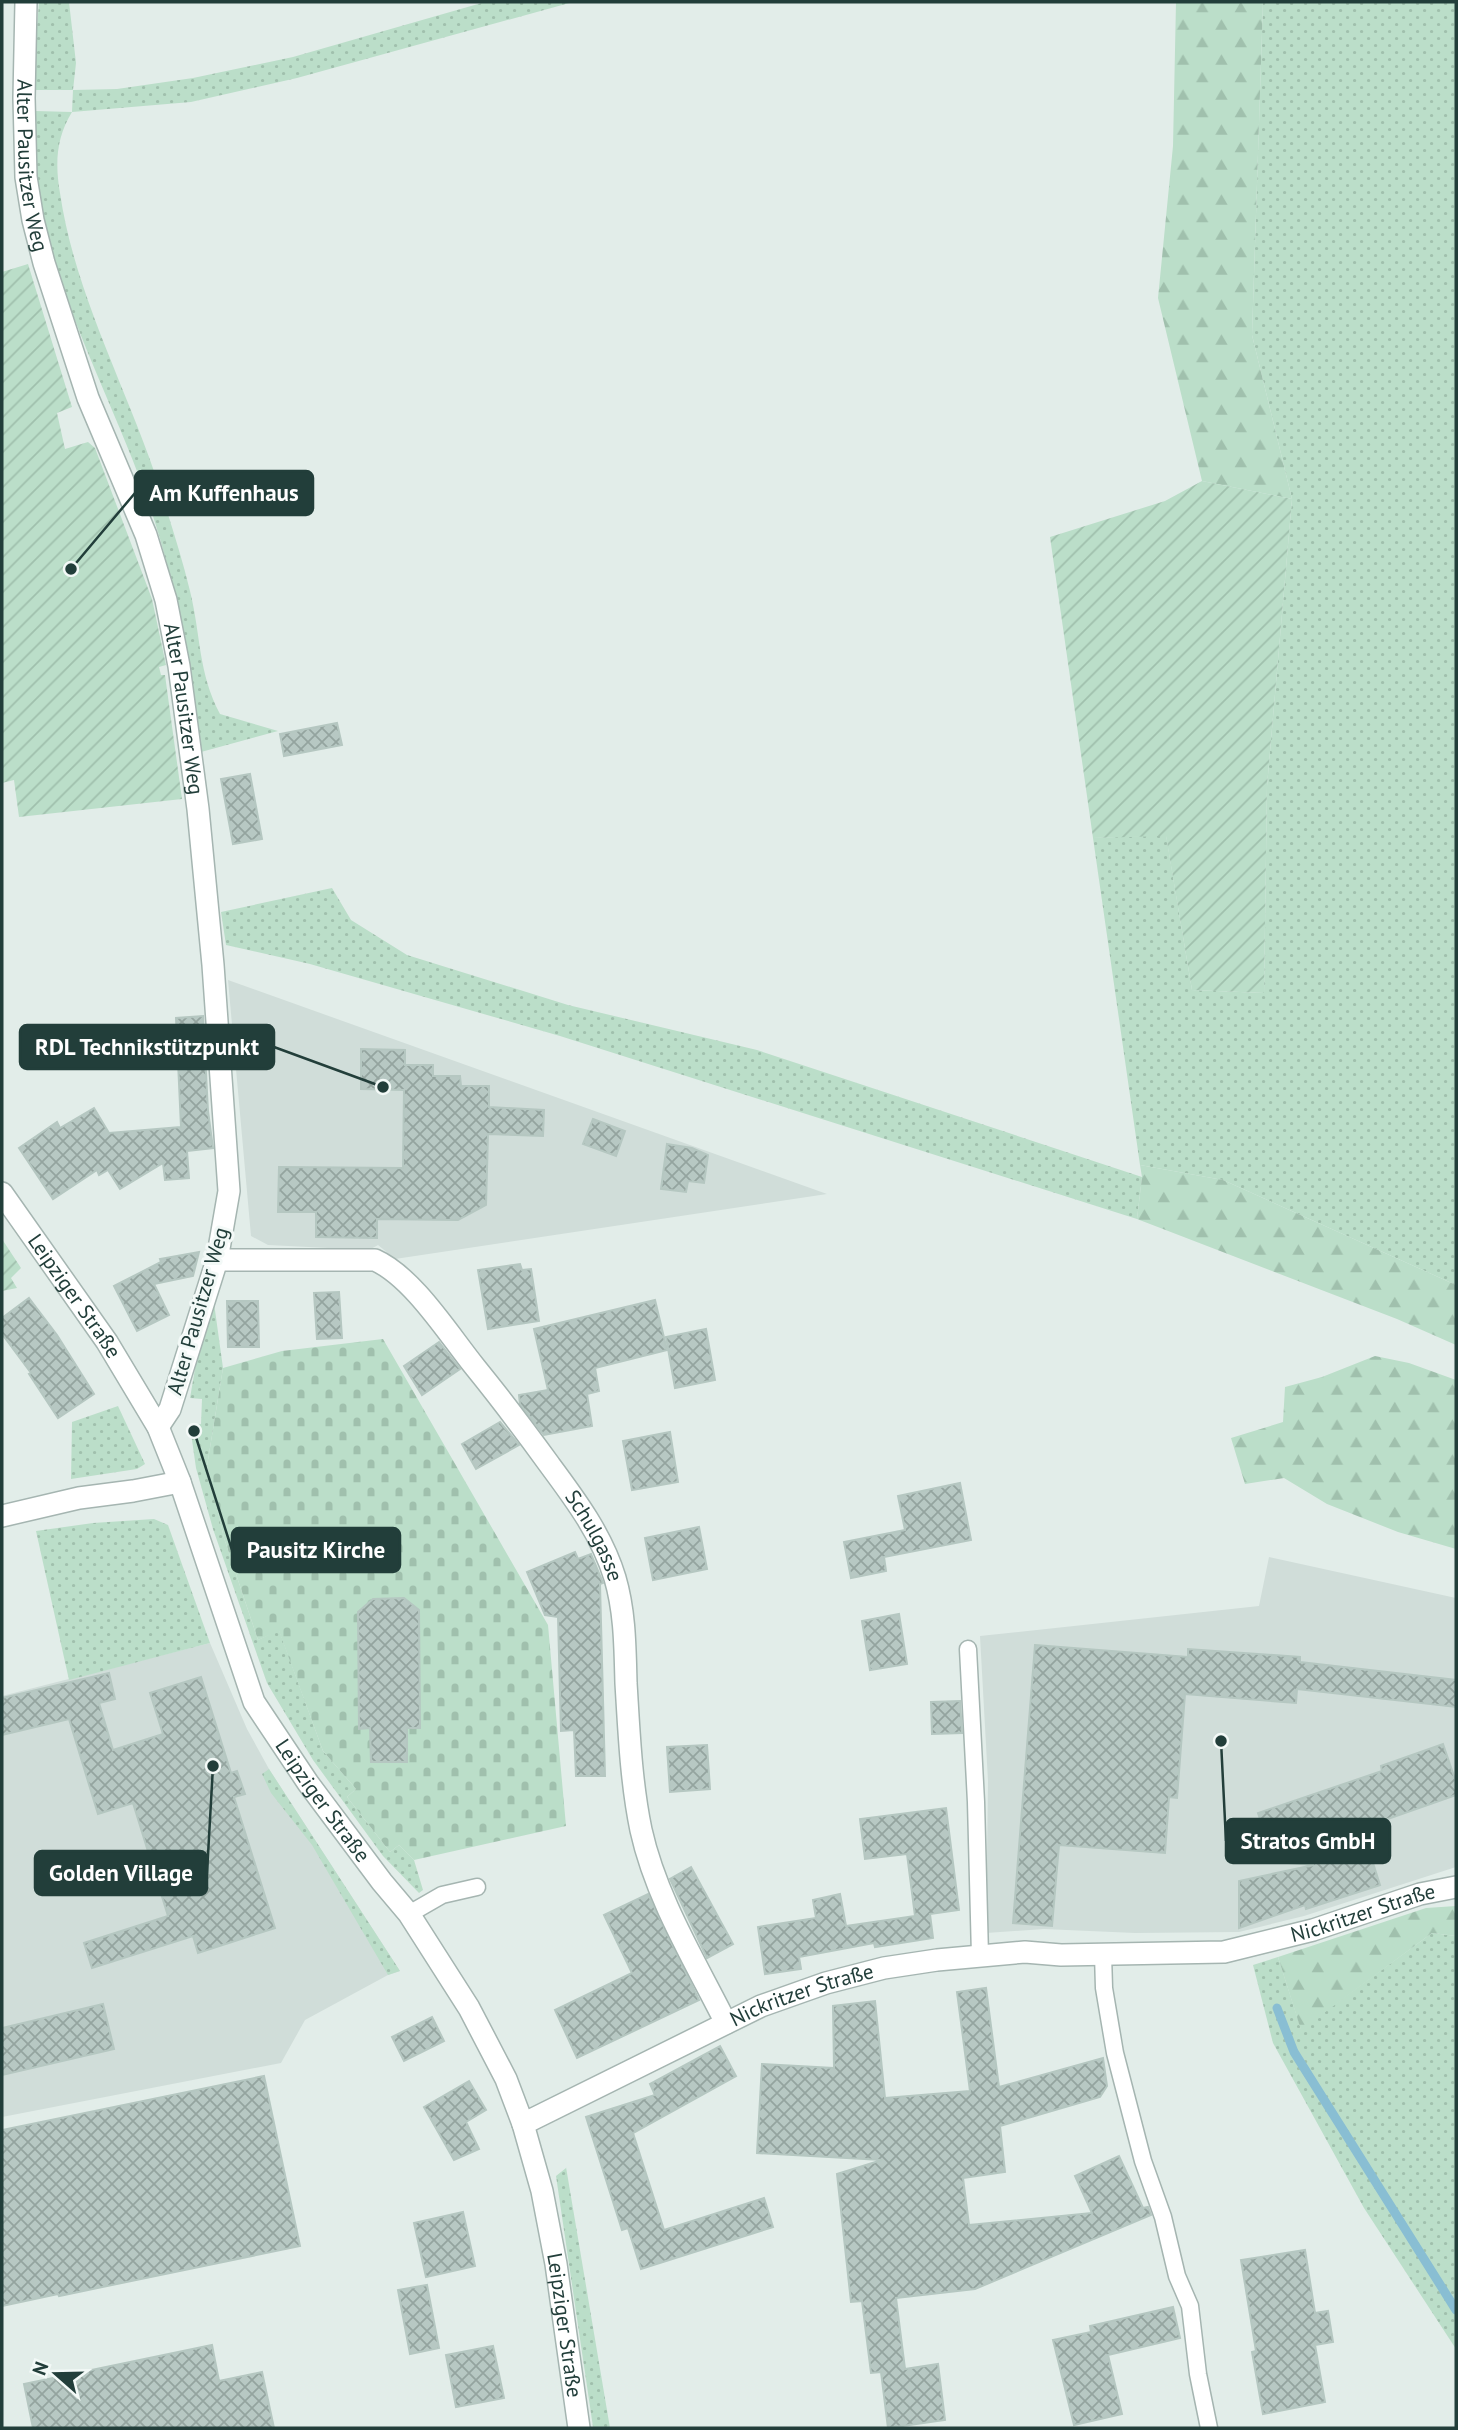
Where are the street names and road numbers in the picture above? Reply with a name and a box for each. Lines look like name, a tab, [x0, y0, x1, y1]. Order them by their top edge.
street label: Alter Pausitzer Weg	[11, 79, 55, 254]
street label: Alter Pausitzer Weg	[158, 620, 210, 796]
street label: Alter Pausitzer Weg	[161, 1224, 234, 1398]
street label: Leipziger Straße	[22, 1228, 128, 1363]
street label: Schulgasse	[559, 1485, 629, 1584]
street label: Leipziger Straße	[269, 1734, 377, 1867]
street label: Nickritzer Straße	[1288, 1877, 1437, 1948]
street label: Nickritzer Straße	[725, 1957, 876, 2032]
street label: Leipziger Straße	[541, 2251, 589, 2399]

